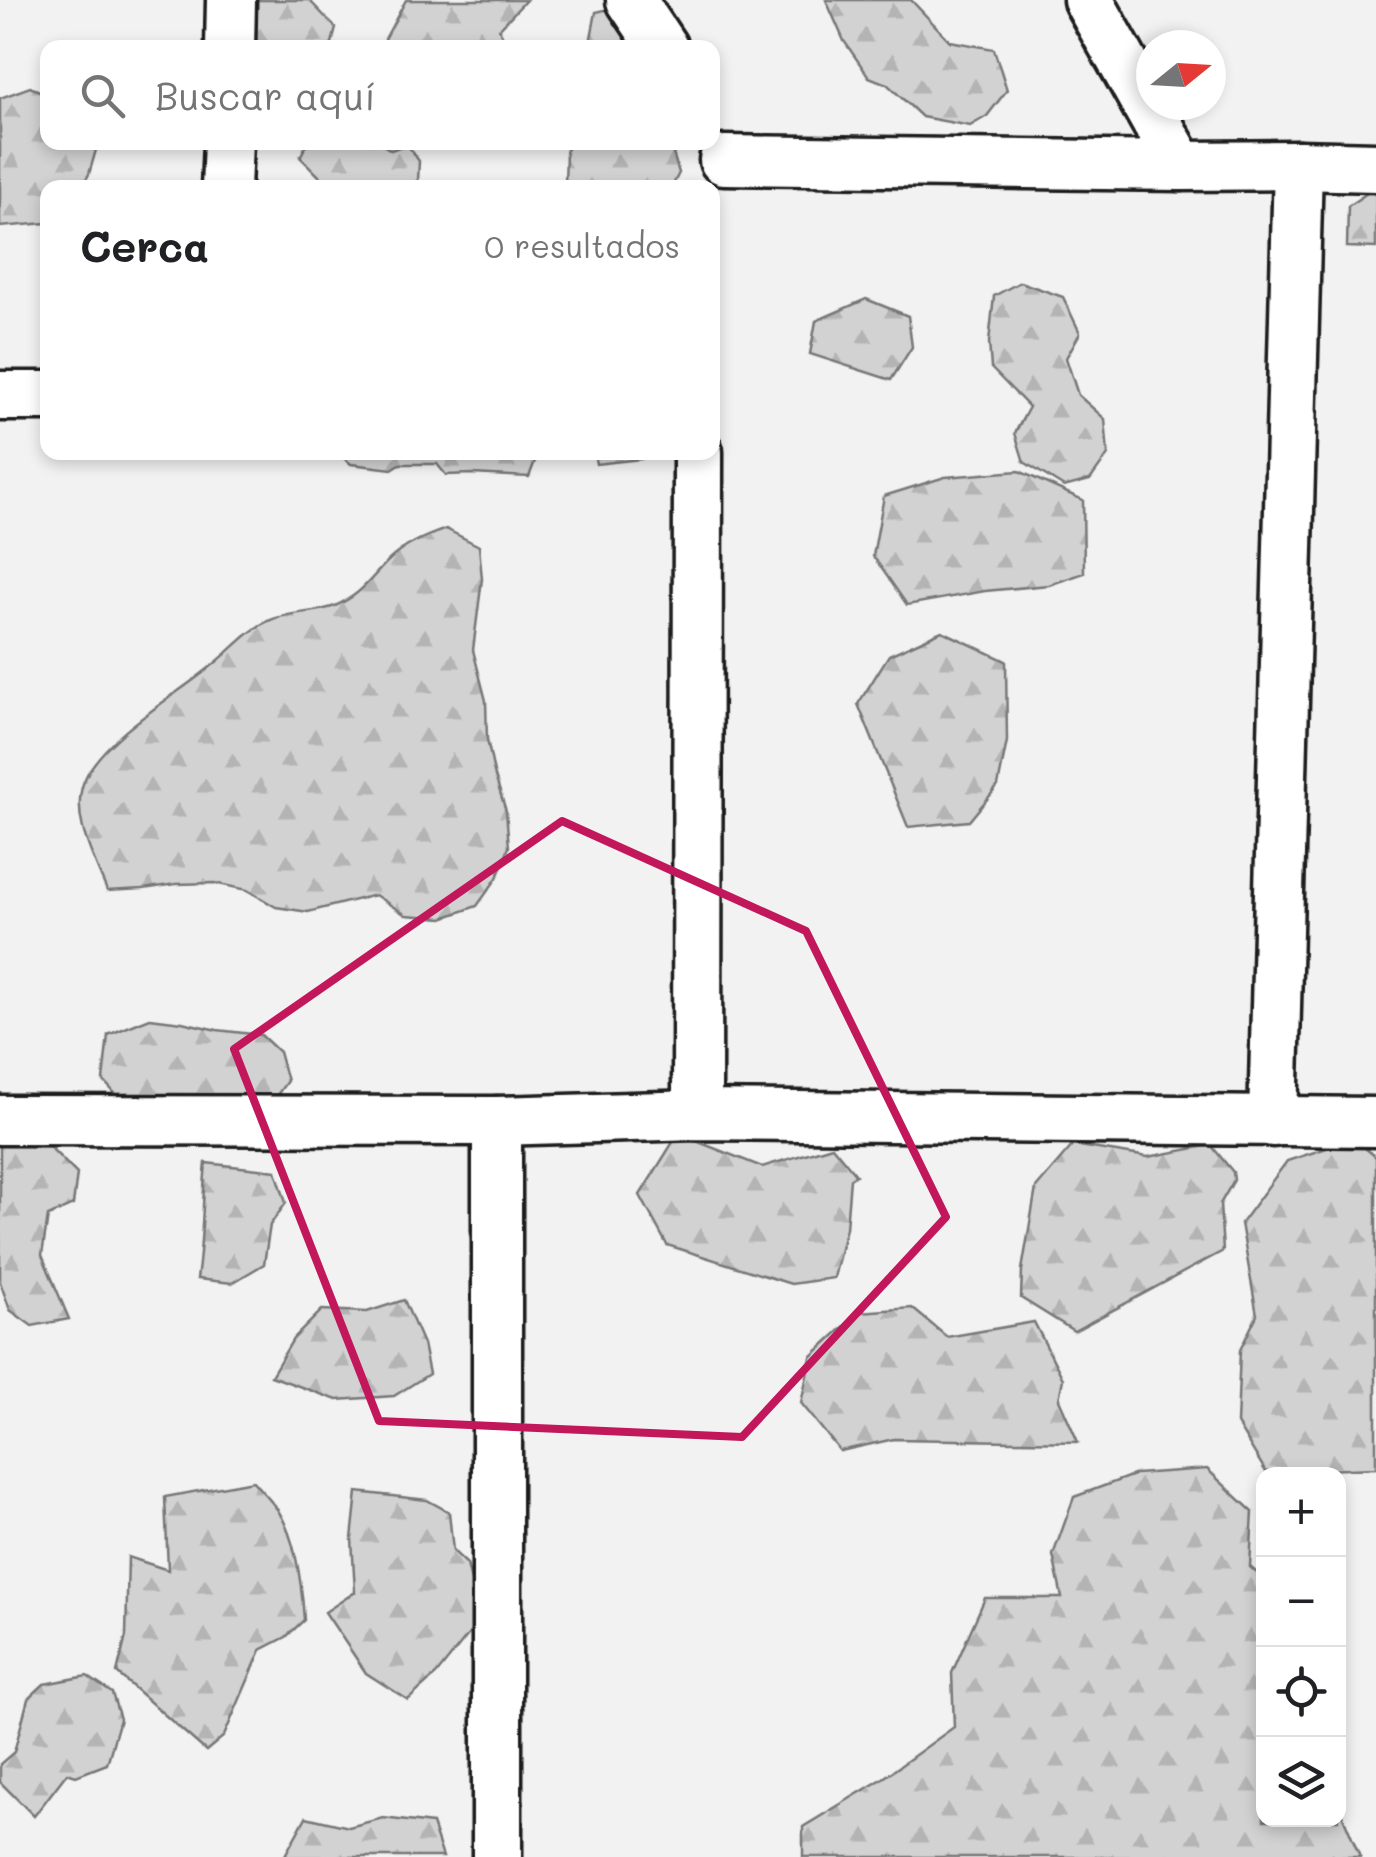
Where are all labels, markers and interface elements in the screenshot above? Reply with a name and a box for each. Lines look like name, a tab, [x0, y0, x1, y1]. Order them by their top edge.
north arrow	[1136, 30, 1226, 120]
search box	[40, 40, 720, 150]
icon: search	[75, 68, 130, 123]
text: Buscar aquí	[155, 70, 376, 120]
text: Cerca	[80, 218, 209, 273]
text: 0 resultados	[484, 224, 680, 266]
map controls	[1256, 1467, 1346, 1827]
button: +	[1256, 1467, 1346, 1557]
button: −	[1256, 1557, 1346, 1647]
button: locate	[1256, 1647, 1346, 1737]
button: layers	[1256, 1737, 1346, 1827]

